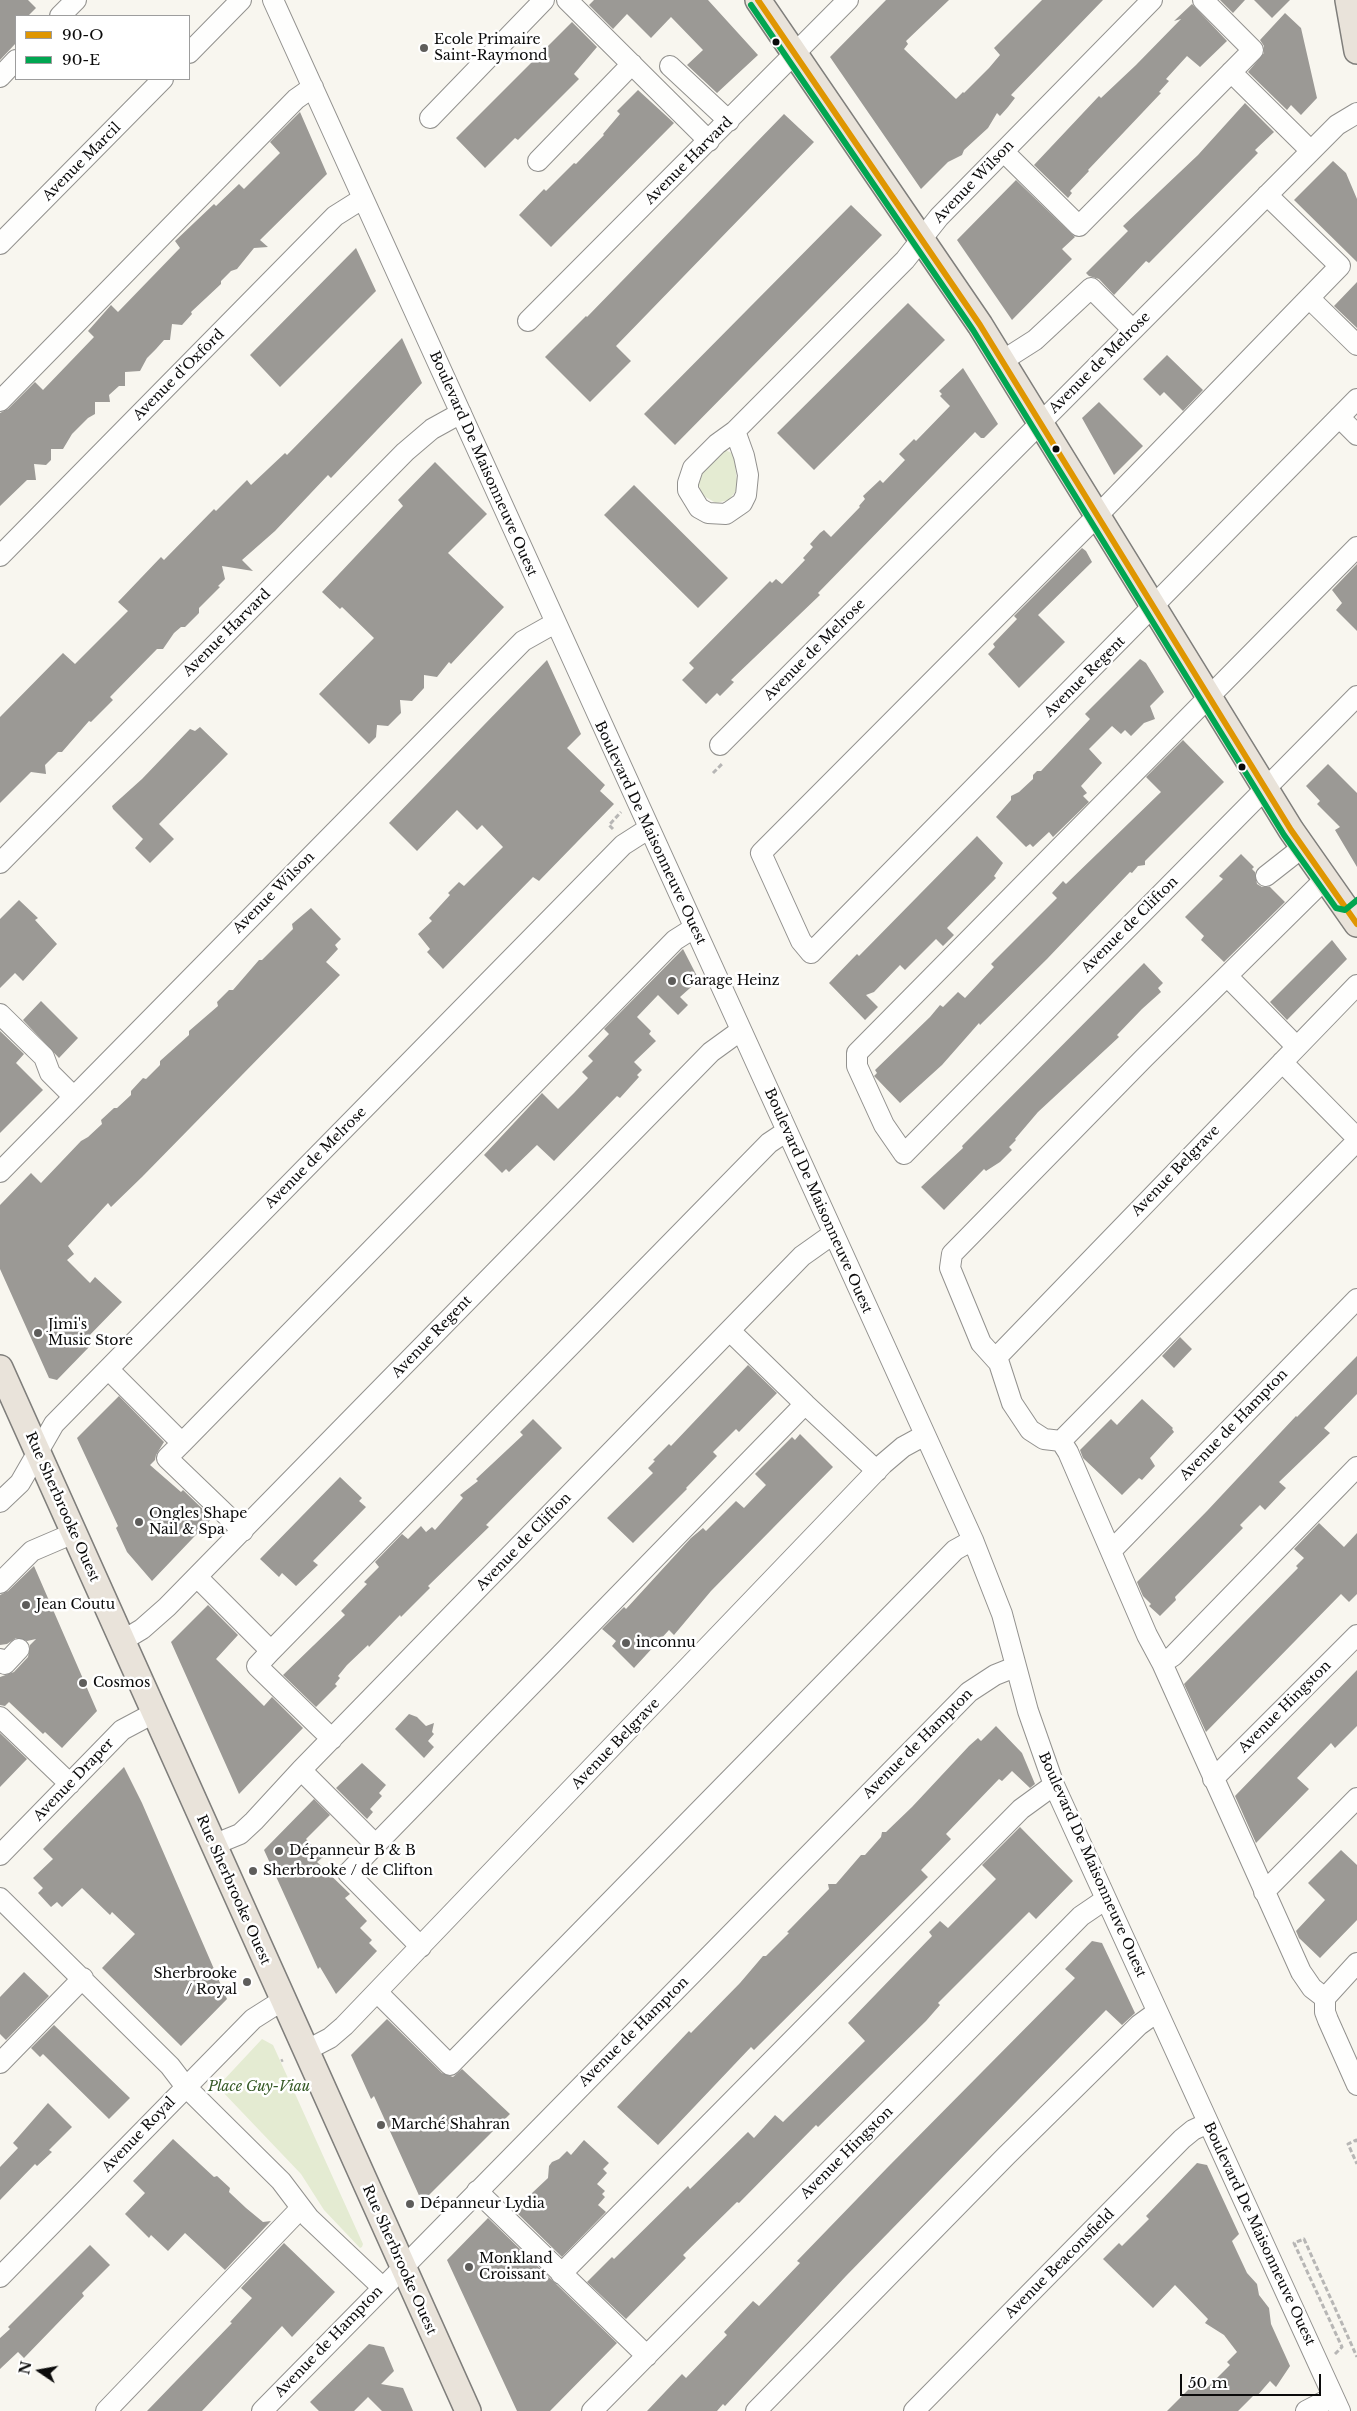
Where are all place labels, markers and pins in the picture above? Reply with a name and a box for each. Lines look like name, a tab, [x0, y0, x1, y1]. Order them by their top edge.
place label: Ecole Primaire Saint-Raymond	[434, 32, 548, 64]
unlabelled marker	[771, 37, 781, 47]
marker: Ecole Primaire Saint-Raymond	[418, 42, 430, 54]
unlabelled marker	[1051, 444, 1061, 454]
unlabelled marker	[1237, 762, 1247, 772]
place label: Garage Heinz	[682, 973, 780, 989]
marker: Garage Heinz	[666, 975, 678, 987]
place label: Jimi's Music Store	[48, 1317, 133, 1350]
marker: Jimi's Music Store	[32, 1327, 44, 1339]
place label: Ongles Shape Nail & Spa	[149, 1506, 247, 1538]
marker: Ongles Shape Nail & Spa	[133, 1516, 145, 1528]
place label: Jean Coutu	[36, 1597, 115, 1613]
marker: Jean Coutu	[20, 1599, 32, 1611]
place label: inconnu	[636, 1635, 696, 1651]
marker: inconnu	[620, 1637, 632, 1649]
place label: Cosmos	[93, 1675, 150, 1691]
marker: Cosmos	[77, 1677, 89, 1689]
place label: Dépanneur B & B	[289, 1843, 416, 1859]
marker: Dépanneur B & B	[273, 1845, 285, 1857]
place label: Sherbrooke / de Clifton	[263, 1863, 433, 1879]
marker: Sherbrooke / de Clifton	[247, 1865, 259, 1877]
place label: Sherbrooke / Royal	[154, 1966, 237, 1998]
marker: Sherbrooke / Royal	[241, 1976, 253, 1988]
place label: Marché Shahran	[391, 2117, 510, 2133]
marker: Marché Shahran	[375, 2119, 387, 2131]
place label: Dépanneur Lydia	[420, 2196, 545, 2212]
marker: Dépanneur Lydia	[404, 2198, 416, 2210]
place label: Monkland Croissant	[479, 2251, 553, 2284]
marker: Monkland Croissant	[463, 2261, 475, 2273]

